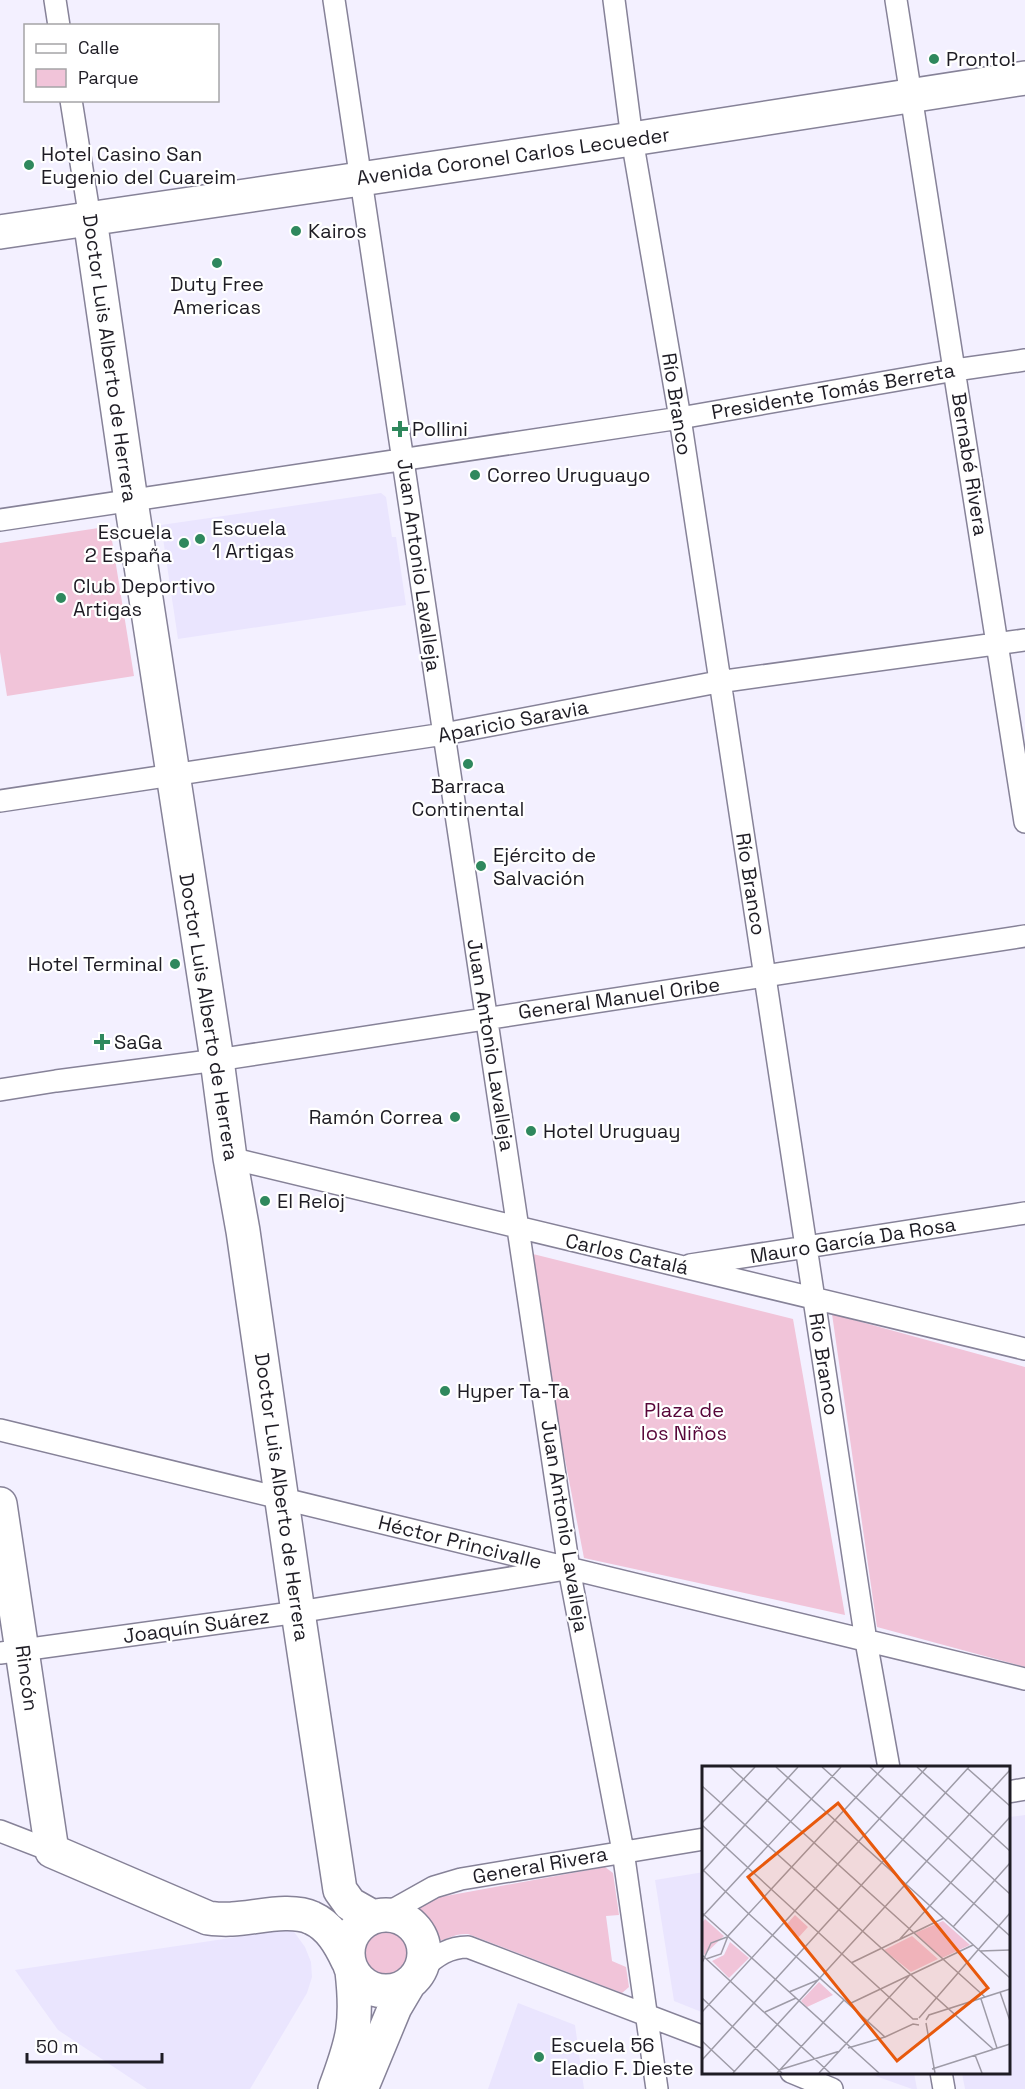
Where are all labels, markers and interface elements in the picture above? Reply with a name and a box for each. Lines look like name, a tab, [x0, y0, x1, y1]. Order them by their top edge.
legend	[24, 24, 219, 102]
text: Calle	[78, 36, 119, 59]
place label: Pronto!	[946, 46, 1016, 72]
marker: Pronto!	[927, 52, 941, 66]
text: Parque	[78, 66, 139, 89]
street label: Avenida Coronel Carlos Lecueder	[355, 121, 671, 191]
place label: Hotel Casino San Eugenio del Cuareim	[41, 141, 236, 190]
marker: Hotel Casino San Eugenio del Cuareim	[22, 158, 36, 172]
street label: Doctor Luis Alberto de Herrera	[77, 212, 143, 504]
place label: Kairos	[308, 218, 367, 244]
marker: Kairos	[289, 224, 303, 238]
marker: Duty Free Americas	[210, 256, 224, 270]
place label: Duty Free Americas	[170, 271, 264, 320]
street label: Río Branco	[656, 351, 698, 457]
street label: Presidente Tomás Berreta	[709, 357, 957, 425]
street label: Bernabé Rivera	[946, 391, 994, 537]
place label: Pollini	[412, 416, 468, 442]
marker: Pollini	[393, 422, 407, 436]
street label: Juan Antonio Lavalleja	[391, 457, 447, 673]
place label: Correo Uruguayo	[487, 462, 650, 488]
marker: Correo Uruguayo	[468, 468, 482, 482]
place label: Escuela 1 Artigas	[212, 515, 294, 564]
place label: Escuela 2 España	[85, 519, 172, 568]
marker: Escuela 1 Artigas	[193, 532, 207, 546]
marker: Escuela 2 España	[177, 536, 191, 550]
place label: Club Deportivo Artigas	[73, 573, 216, 622]
marker: Club Deportivo Artigas	[54, 591, 68, 605]
street label: Aparicio Saravia	[435, 694, 591, 748]
marker: Barraca Continental	[461, 757, 475, 771]
place label: Barraca Continental	[412, 773, 524, 822]
street label: Río Branco	[730, 831, 772, 937]
place label: Ejército de Salvación	[493, 842, 596, 891]
marker: Ejército de Salvación	[474, 859, 488, 873]
street label: Doctor Luis Alberto de Herrera	[173, 871, 245, 1163]
street label: Juan Antonio Lavalleja	[461, 937, 521, 1153]
place label: Hotel Terminal	[28, 951, 163, 977]
marker: Hotel Terminal	[168, 957, 182, 971]
street label: General Manuel Oribe	[516, 971, 722, 1025]
place label: SaGa	[114, 1029, 162, 1055]
marker: SaGa	[95, 1035, 109, 1049]
place label: Ramón Correa	[309, 1104, 443, 1130]
marker: Ramón Correa	[448, 1110, 462, 1124]
place label: Hotel Uruguay	[543, 1118, 680, 1144]
marker: Hotel Uruguay	[524, 1124, 538, 1138]
place label: El Reloj	[277, 1188, 345, 1214]
marker: El Reloj	[258, 1194, 272, 1208]
street label: Mauro García Da Rosa	[748, 1211, 958, 1269]
street label: Carlos Catalá	[563, 1227, 691, 1281]
street label: Río Branco	[803, 1311, 845, 1417]
street label: Doctor Luis Alberto de Herrera	[249, 1351, 315, 1643]
place label: Hyper Ta-Ta	[457, 1378, 570, 1404]
marker: Hyper Ta-Ta	[438, 1384, 452, 1398]
park label: Plaza de los Niños	[641, 1397, 727, 1446]
street label: Juan Antonio Lavalleja	[535, 1418, 595, 1634]
street label: Héctor Princivalle	[376, 1509, 544, 1575]
street label: Joaquín Suárez	[121, 1603, 271, 1649]
street label: Rincón	[10, 1643, 44, 1713]
inset map	[702, 1766, 1010, 2074]
street label: General Rivera	[471, 1840, 609, 1890]
scale bar	[27, 2026, 162, 2064]
place label: Escuela 56 Eladio F. Dieste	[551, 2032, 693, 2081]
text: 50 m	[36, 2035, 78, 2058]
marker: Escuela 56 Eladio F. Dieste	[532, 2050, 546, 2064]

